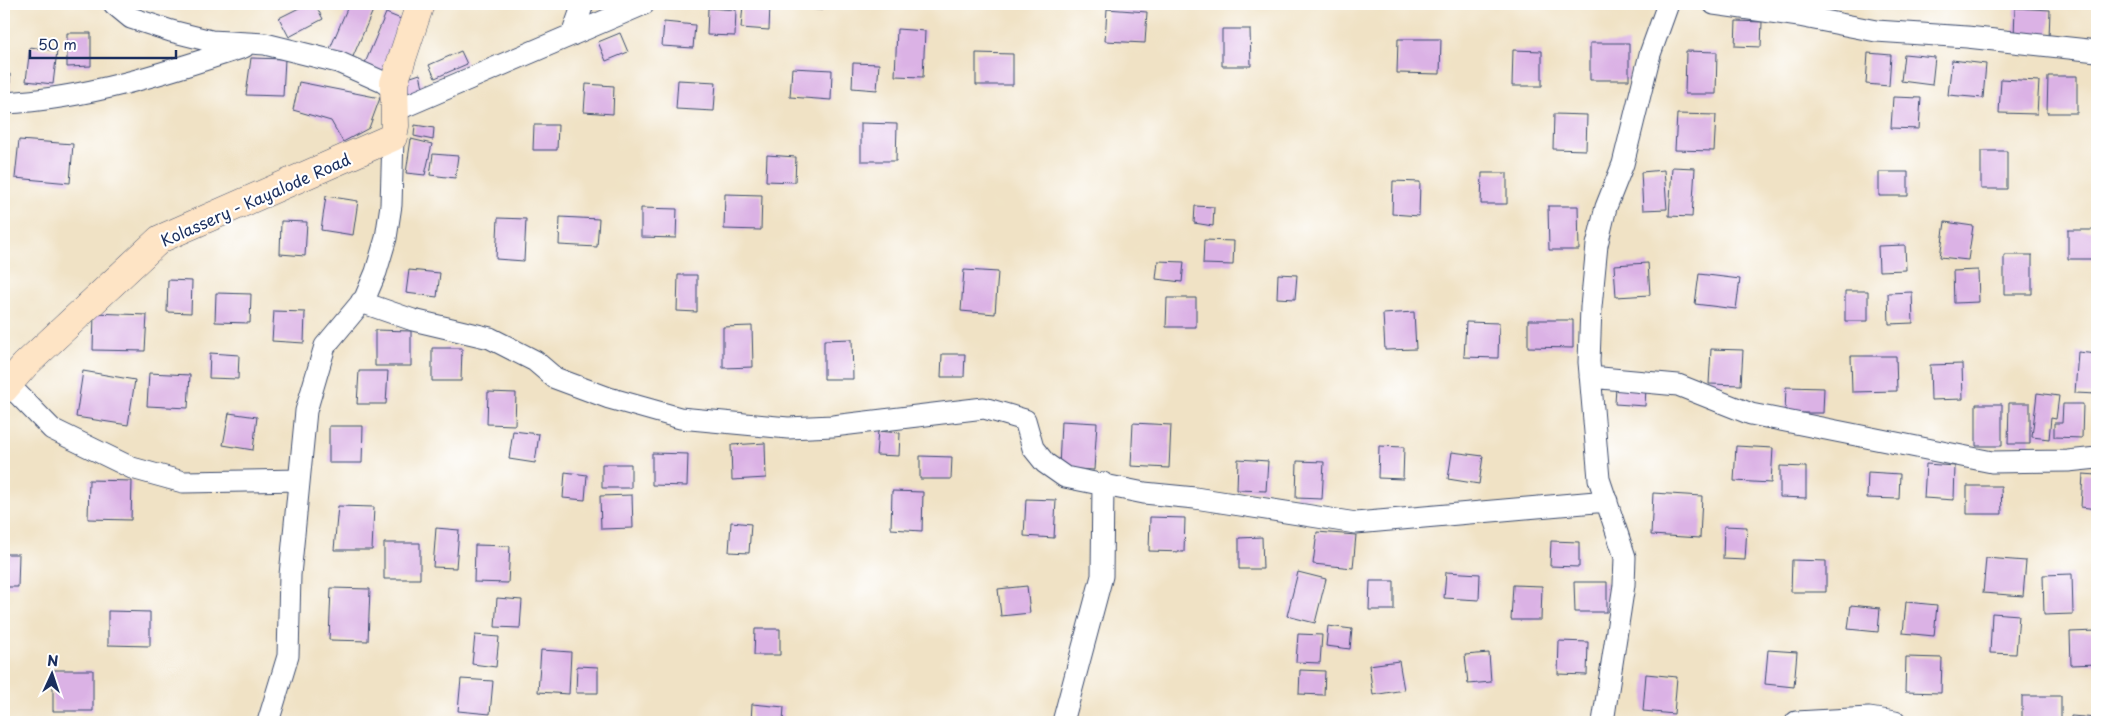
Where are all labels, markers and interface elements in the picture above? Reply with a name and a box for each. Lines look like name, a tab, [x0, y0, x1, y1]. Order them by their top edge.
scale bar	[30, 28, 176, 60]
text: 50 m	[38, 32, 77, 55]
street label: Kolassery - Kayalode Road	[156, 146, 354, 252]
north arrow	[28, 648, 78, 698]
text: N	[47, 650, 59, 671]

